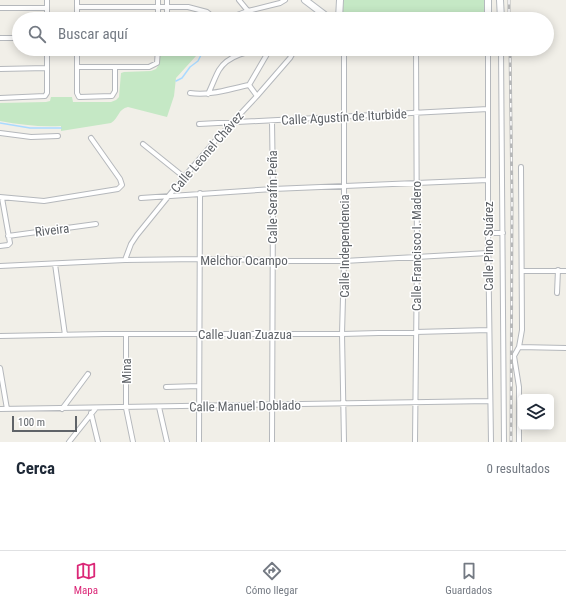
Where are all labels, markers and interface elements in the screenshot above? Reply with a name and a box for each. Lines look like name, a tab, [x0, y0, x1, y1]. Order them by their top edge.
search box	[12, 12, 554, 56]
icon: search	[26, 23, 48, 45]
text: Buscar aquí	[58, 25, 128, 43]
street label: Calle Agustín de Iturbide	[281, 106, 407, 128]
street label: Calle Leonel Chávez	[168, 108, 247, 196]
street label: Calle Serafín Peña	[265, 150, 280, 244]
street label: Calle Francisco I. Madero	[409, 181, 424, 311]
street label: Calle Independencia	[337, 194, 352, 298]
street label: Calle Pino Suárez	[481, 201, 496, 291]
street label: Riveira	[34, 220, 70, 240]
street label: Melchor Ocampo	[200, 253, 288, 268]
street label: Calle Juan Zuazua	[198, 327, 292, 342]
street label: Mina	[119, 358, 134, 384]
map controls	[518, 394, 554, 430]
button: layers	[518, 394, 554, 430]
street label: Calle Manuel Doblado	[189, 398, 301, 414]
scale bar	[12, 414, 77, 433]
text: 100 m	[18, 416, 45, 429]
text: Cerca	[16, 458, 55, 478]
text: 0 resultados	[486, 461, 550, 476]
tab: Mapa	[74, 560, 98, 597]
tab: Cómo llegar	[245, 560, 298, 597]
tab: Guardados	[445, 560, 492, 597]

